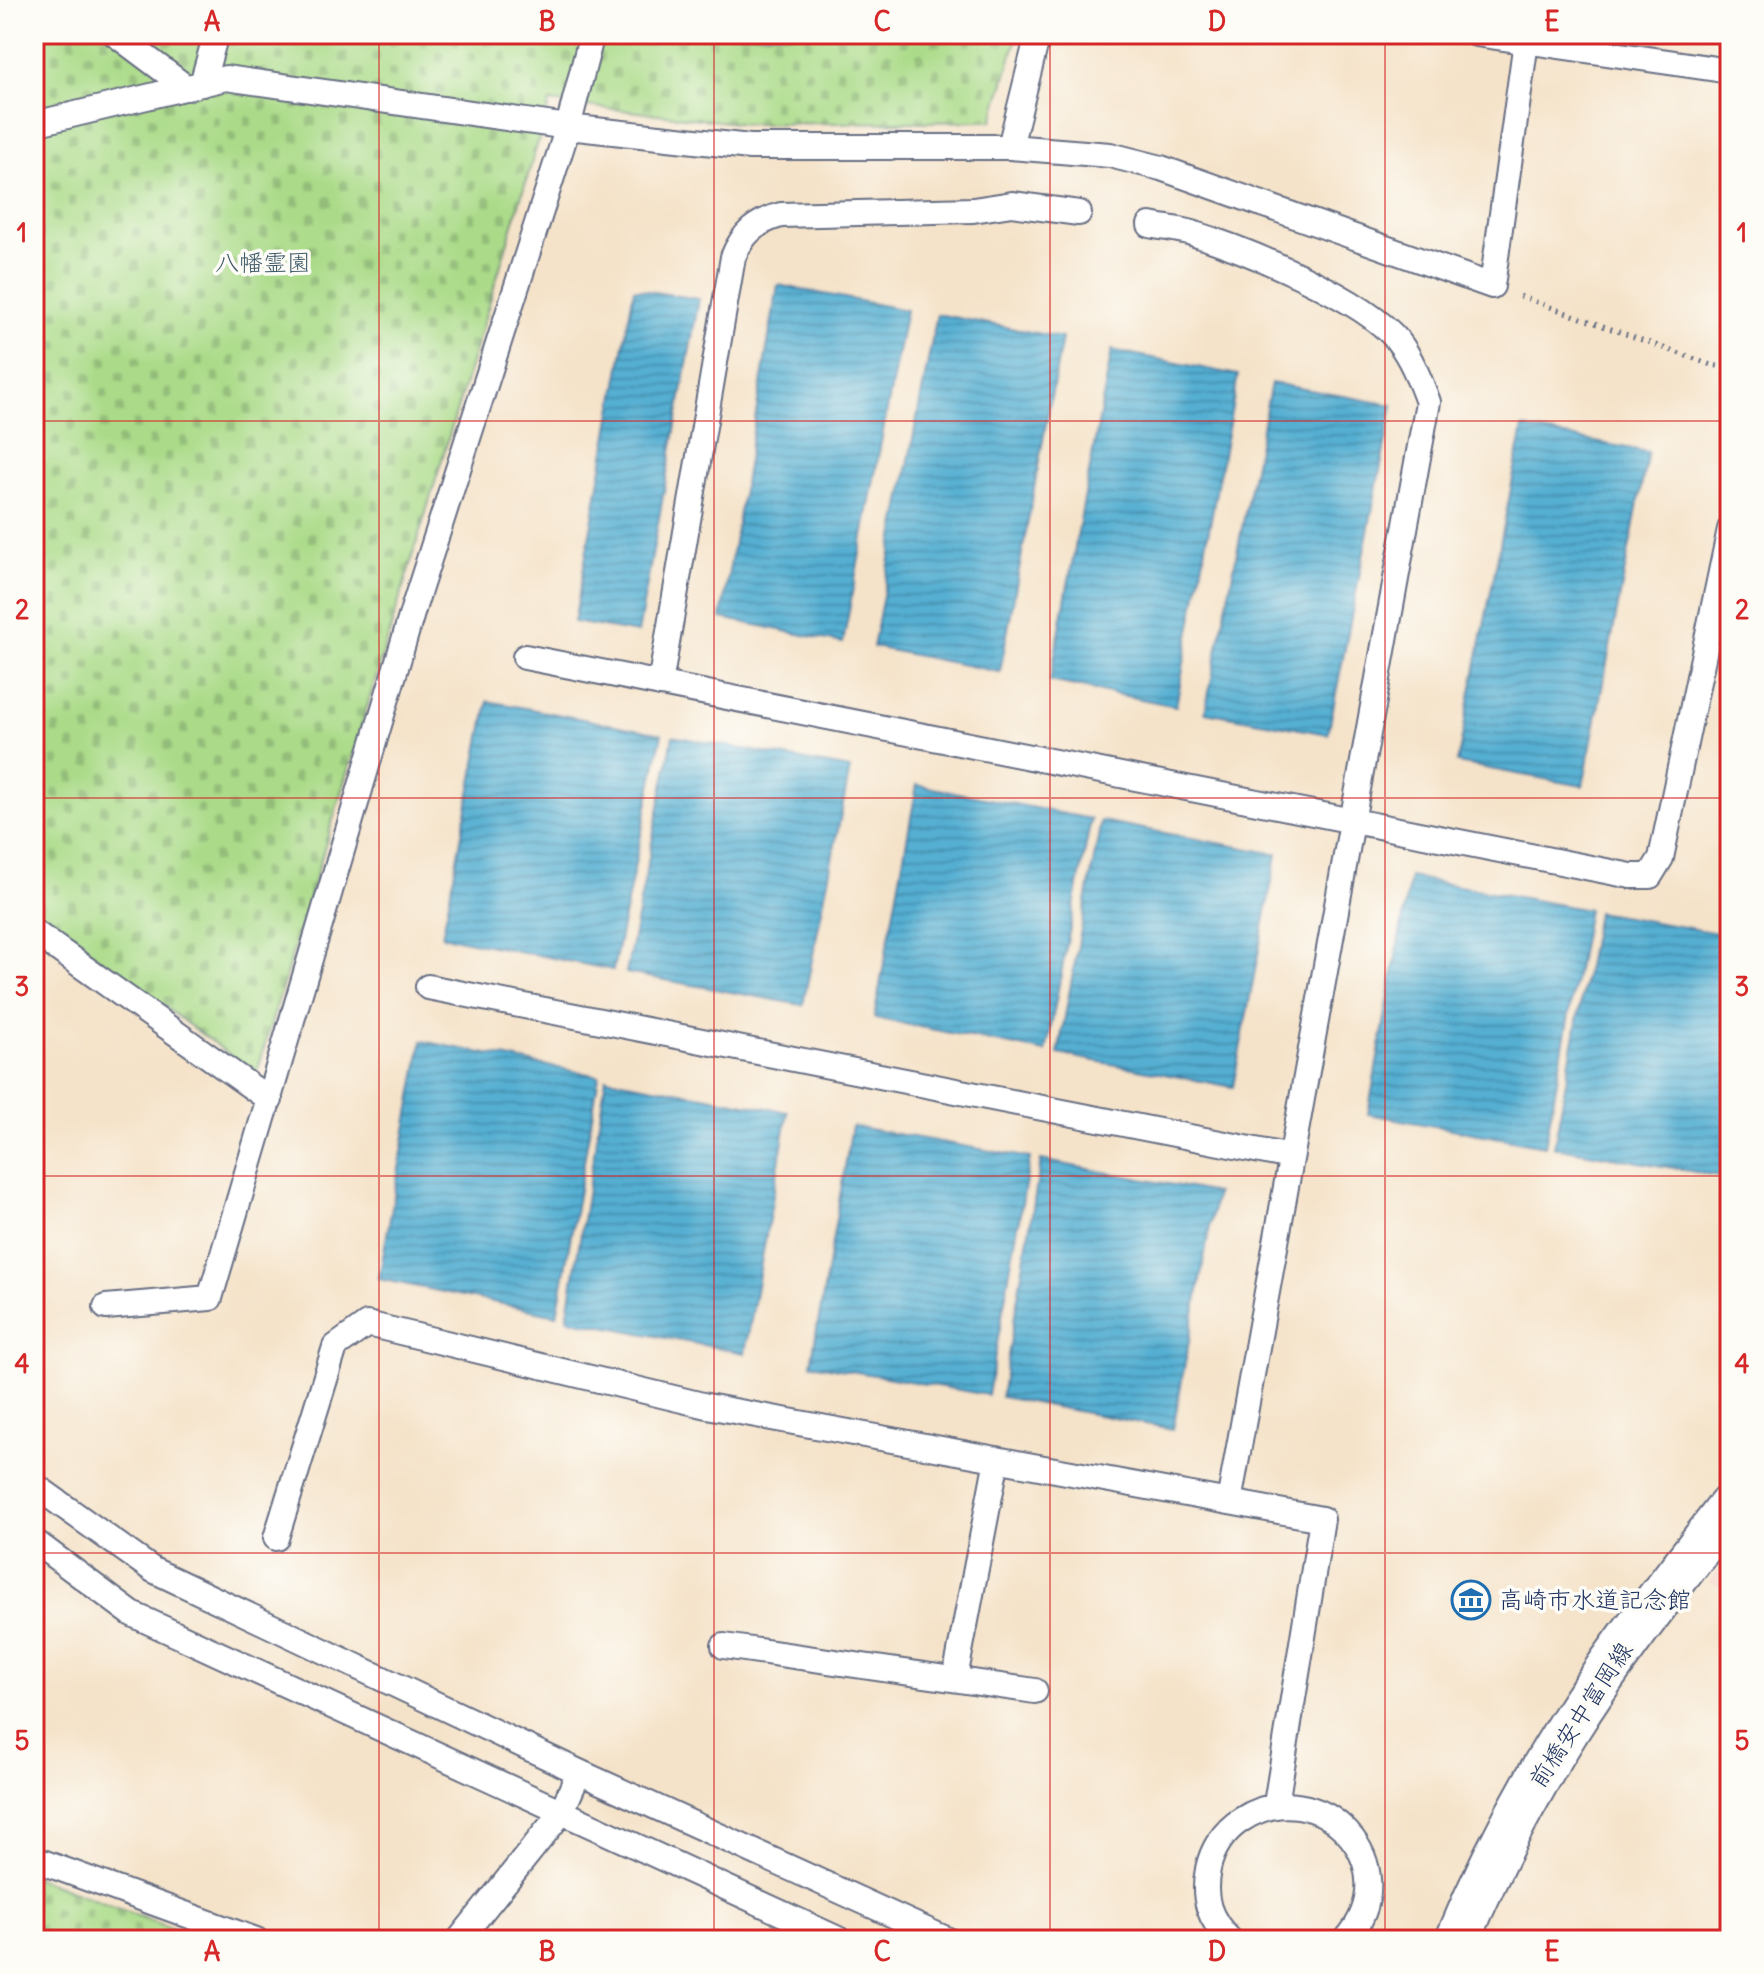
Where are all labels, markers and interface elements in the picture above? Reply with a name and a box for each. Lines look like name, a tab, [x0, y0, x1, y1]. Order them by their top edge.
text: A	[204, 5, 221, 38]
text: B	[538, 5, 556, 38]
text: C	[873, 5, 891, 38]
text: D	[1208, 5, 1226, 38]
text: E	[1544, 5, 1560, 38]
text: 1	[17, 216, 27, 249]
text: 1	[1737, 216, 1747, 249]
park label: 八幡霊園	[215, 247, 311, 277]
text: 2	[15, 593, 29, 626]
text: 2	[1735, 593, 1749, 626]
text: 3	[15, 970, 29, 1003]
text: 3	[1735, 970, 1749, 1003]
text: 4	[14, 1347, 30, 1380]
text: 4	[1734, 1347, 1750, 1380]
museum icon: 高崎市水道記念館	[1450, 1579, 1492, 1621]
place label: 高崎市水道記念館	[1499, 1584, 1691, 1614]
street label: 前橋安中富岡線	[1522, 1636, 1638, 1793]
text: 5	[15, 1724, 30, 1757]
text: 5	[1735, 1724, 1750, 1757]
text: A	[204, 1935, 221, 1968]
text: B	[538, 1935, 556, 1968]
text: C	[873, 1935, 891, 1968]
text: D	[1208, 1935, 1226, 1968]
text: E	[1544, 1935, 1560, 1968]

